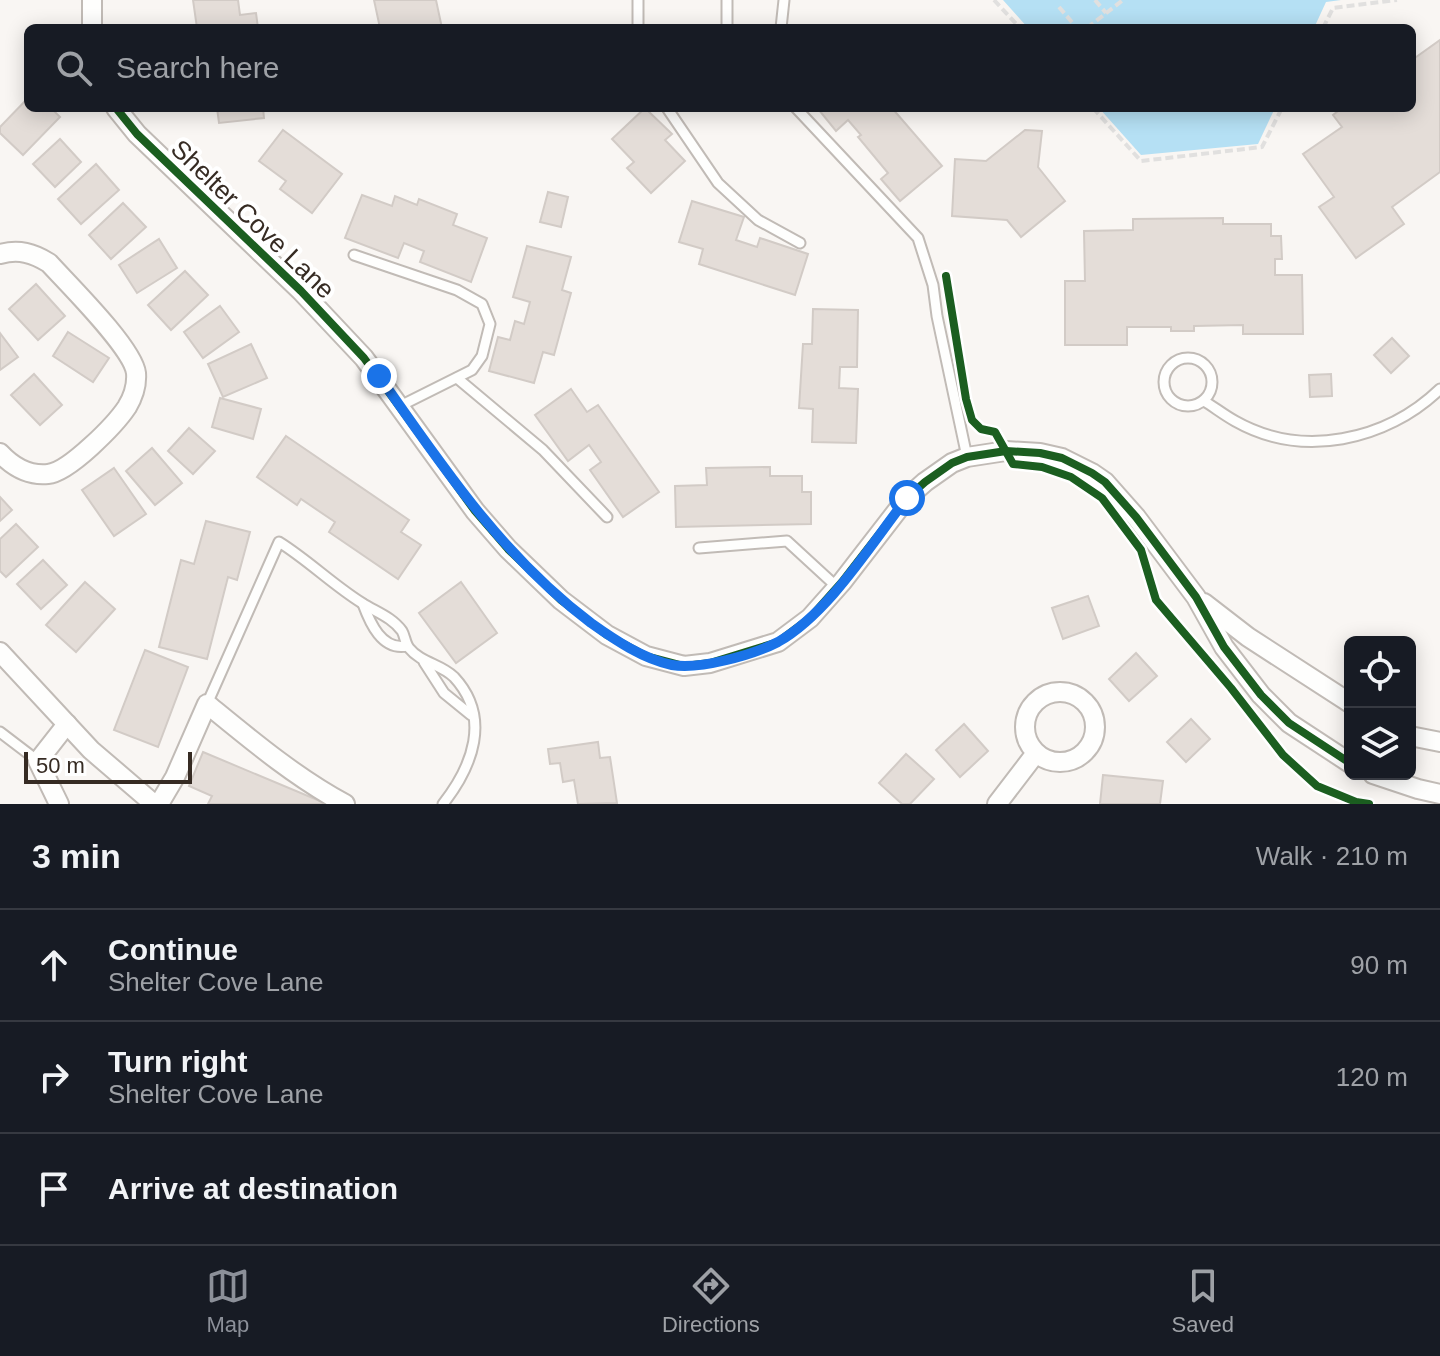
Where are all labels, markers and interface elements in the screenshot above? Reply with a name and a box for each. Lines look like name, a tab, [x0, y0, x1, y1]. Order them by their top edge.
search box	[24, 24, 1416, 112]
icon: search	[52, 46, 96, 90]
text: Search here	[116, 51, 279, 84]
street label: Shelter Cove Lane	[165, 133, 341, 305]
route end	[361, 358, 397, 394]
route start	[889, 480, 925, 516]
map controls	[1344, 636, 1416, 780]
button: locate	[1344, 636, 1416, 708]
button: layers	[1344, 708, 1416, 780]
scale bar	[24, 748, 192, 784]
text: 50 m	[36, 753, 85, 778]
text: 3 min	[32, 837, 121, 875]
text: Walk · 210 m	[1256, 841, 1408, 871]
text: Continue	[108, 933, 238, 966]
icon: ahead	[32, 943, 76, 987]
text: 90 m	[1350, 950, 1408, 980]
text: Shelter Cove Lane	[108, 967, 323, 997]
text: Turn right	[108, 1045, 247, 1078]
icon: right	[32, 1055, 76, 1099]
text: 120 m	[1336, 1062, 1408, 1092]
text: Shelter Cove Lane	[108, 1079, 323, 1109]
icon: arrive	[32, 1167, 76, 1211]
text: Arrive at destination	[108, 1172, 398, 1205]
tab: Map	[206, 1264, 250, 1338]
tab: Directions	[662, 1264, 760, 1338]
tab: Saved	[1172, 1264, 1234, 1338]

